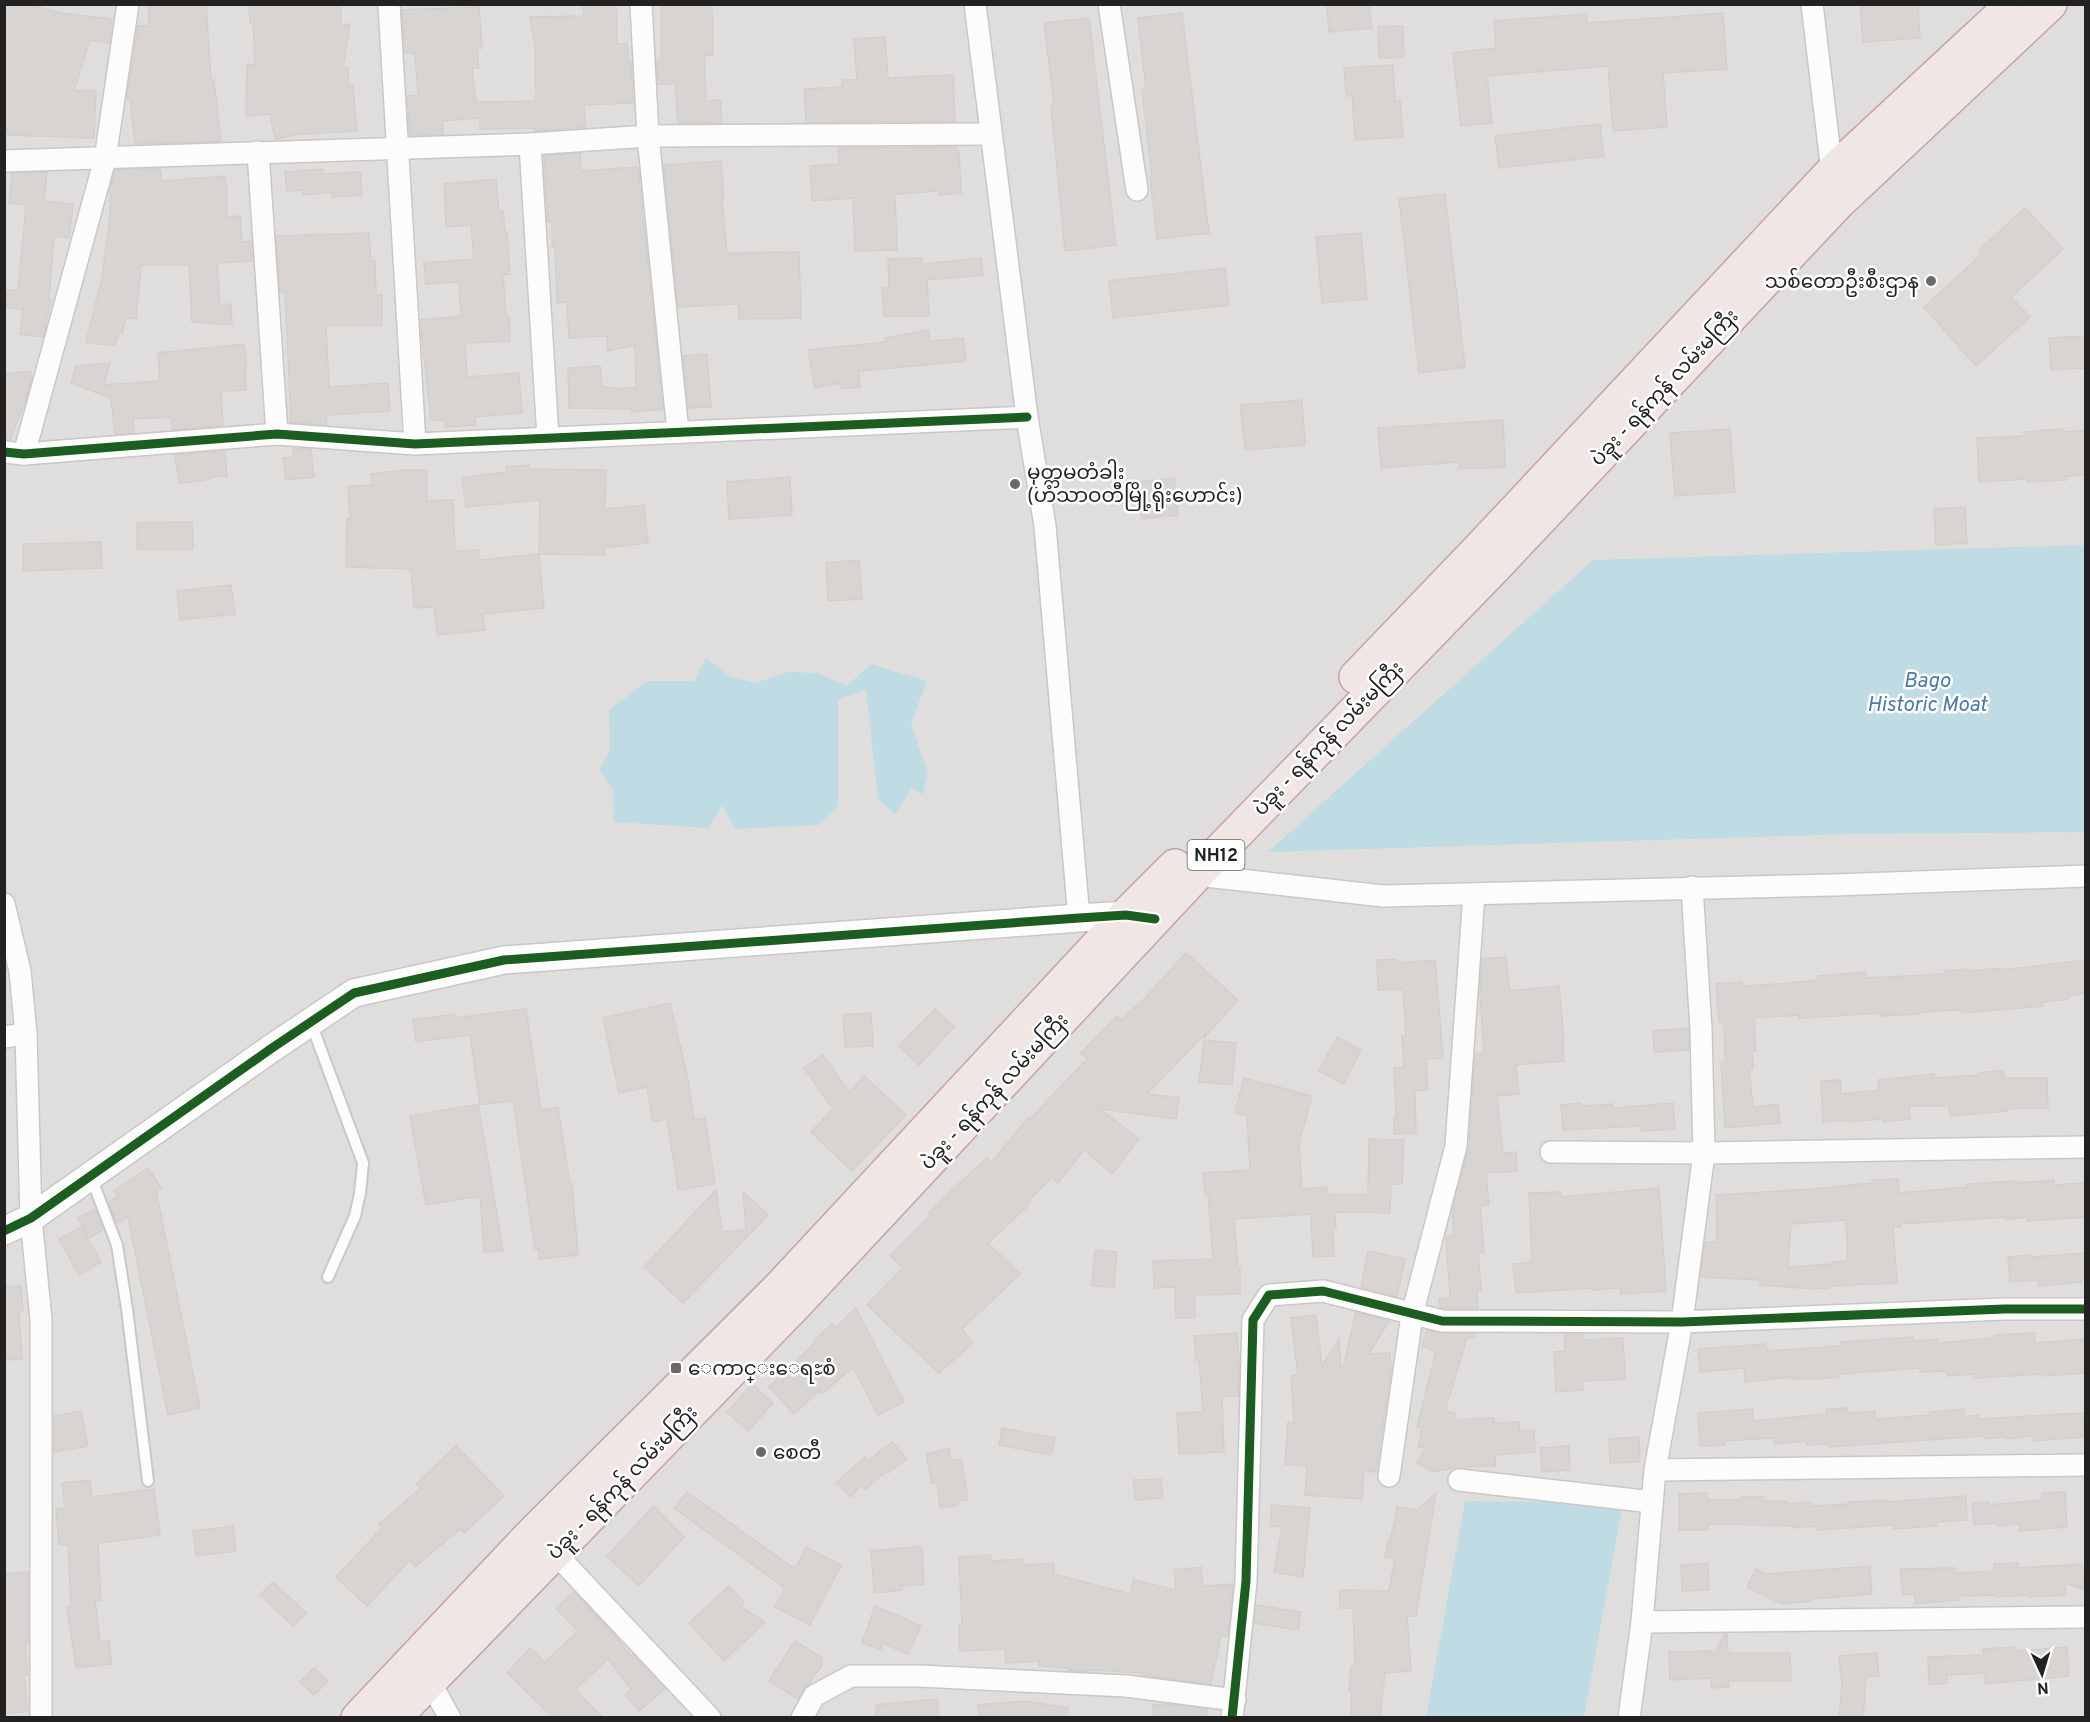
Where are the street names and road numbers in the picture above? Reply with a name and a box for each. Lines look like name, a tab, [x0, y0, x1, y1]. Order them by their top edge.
street label: ပဲခူး - ရန်ကုန် လမ်းမကြီး	[1584, 302, 1747, 474]
street label: ပဲခူး - ရန်ကုန် လမ်းမကြီး	[1247, 654, 1412, 824]
road number: NH12	[1188, 840, 1244, 870]
street label: ပဲခူး - ရန်ကုန် လမ်းမကြီး	[914, 1006, 1077, 1178]
street label: ပဲခူး - ရန်ကုန် လမ်းမကြီး	[541, 1398, 706, 1568]

